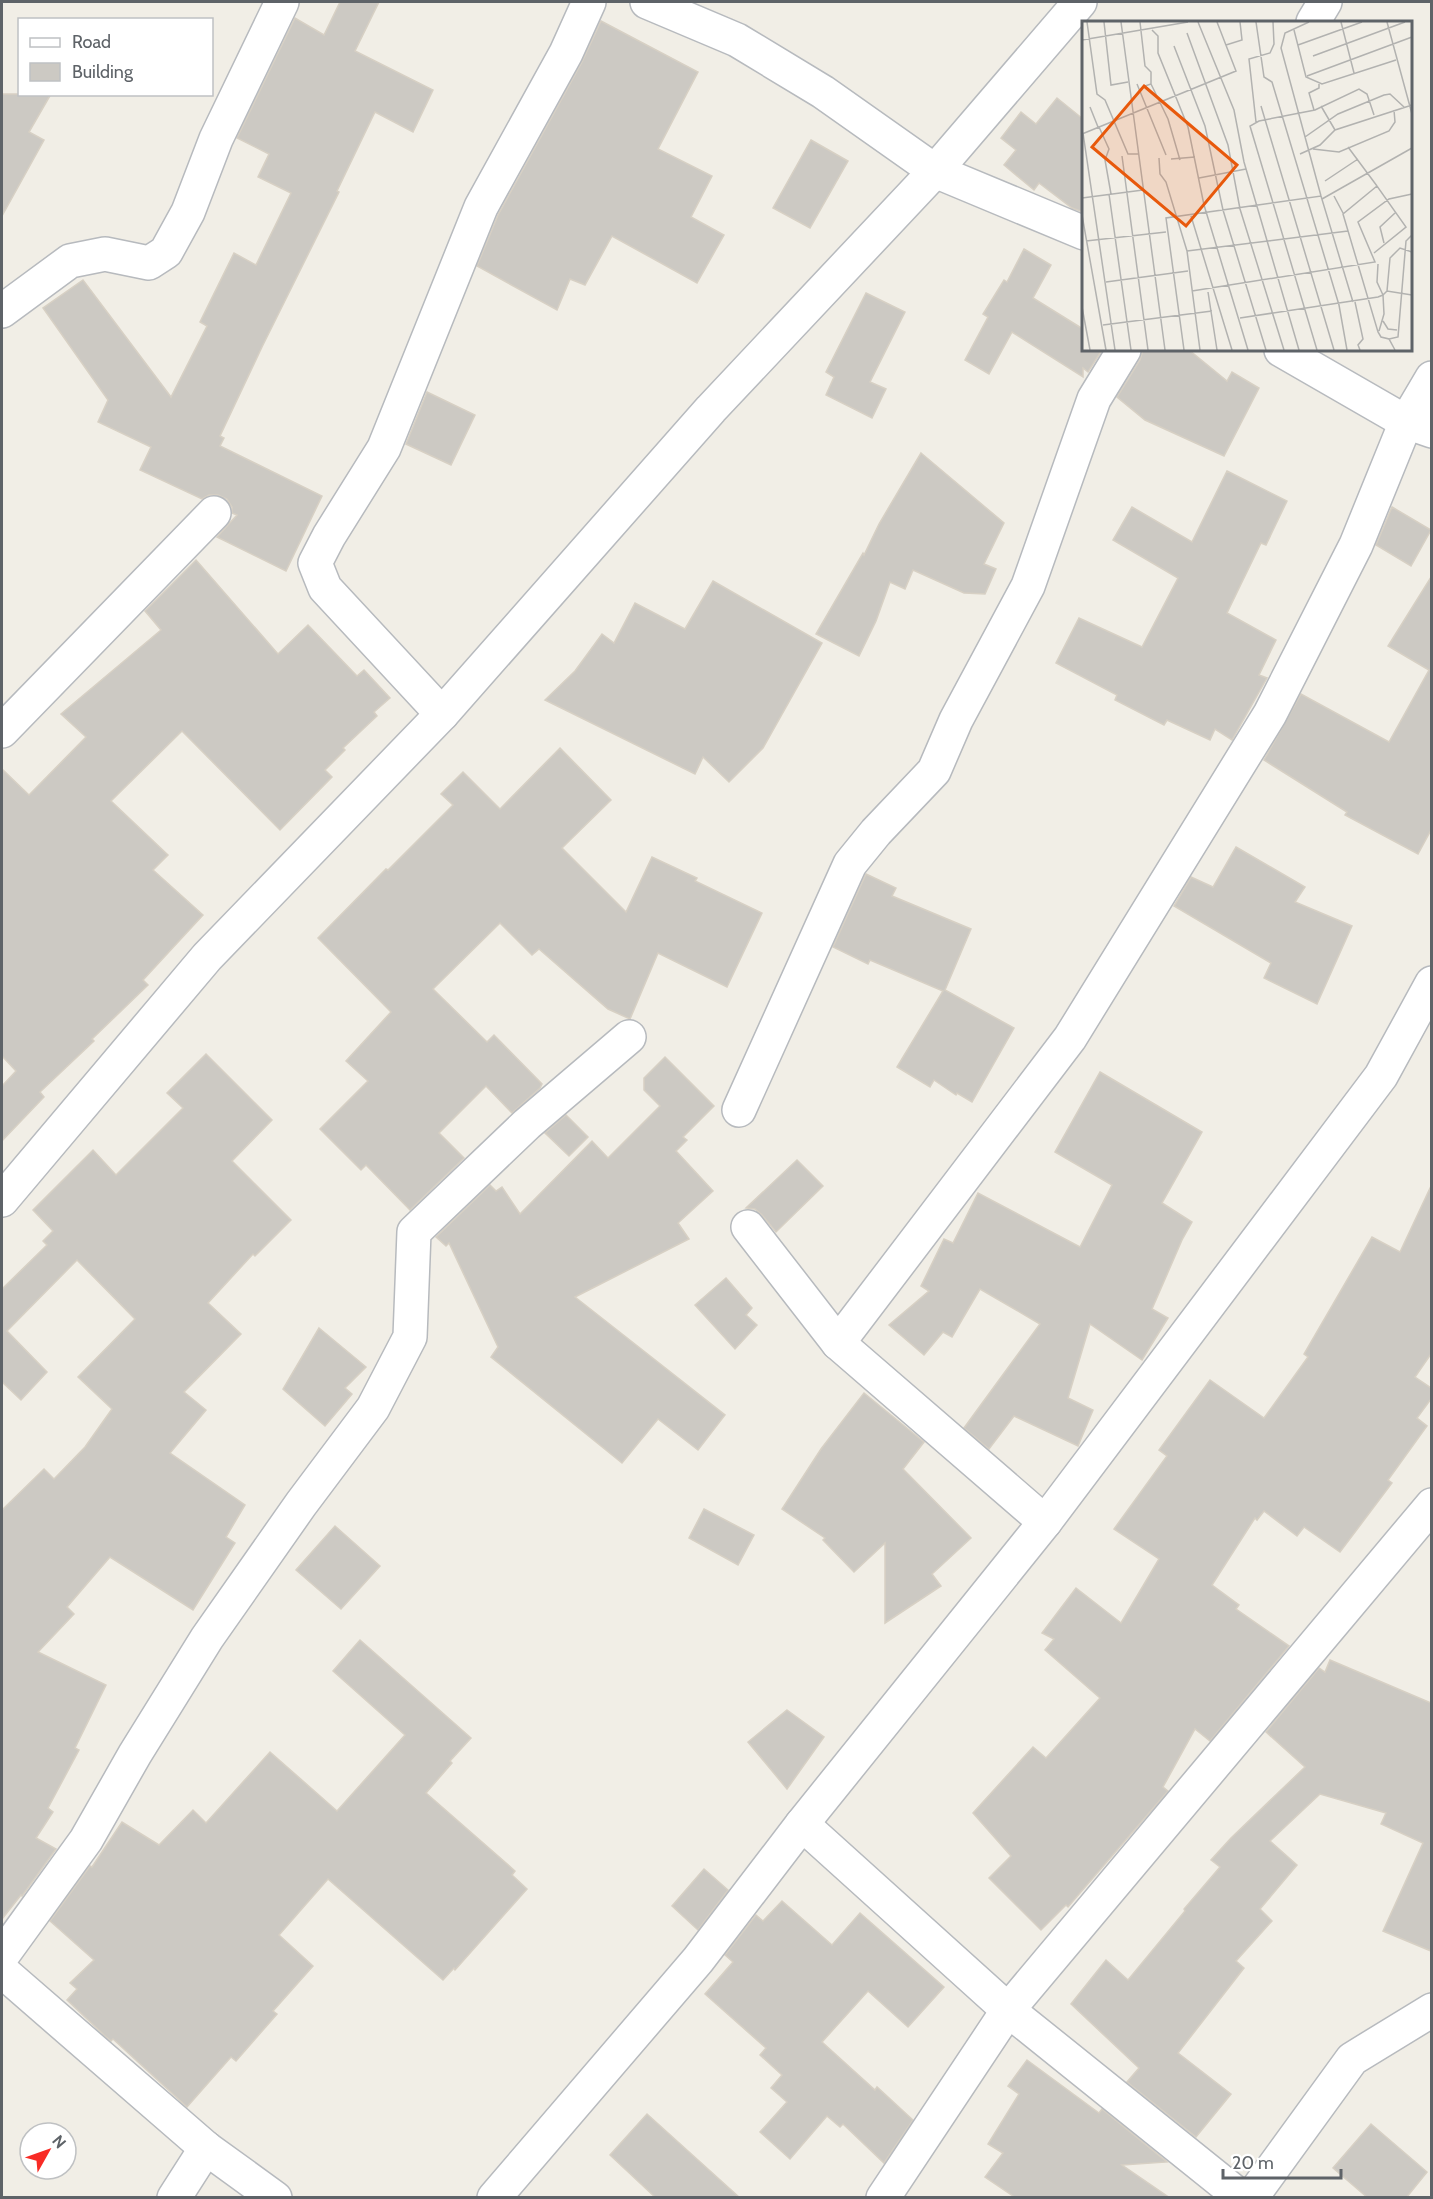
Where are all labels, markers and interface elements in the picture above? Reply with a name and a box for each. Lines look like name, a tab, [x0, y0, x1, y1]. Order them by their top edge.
legend	[18, 18, 213, 96]
inset map	[1082, 21, 1412, 351]
text: Road	[72, 31, 111, 53]
text: Building	[72, 61, 134, 83]
north arrow	[18, 2121, 78, 2181]
text: N	[48, 2131, 70, 2152]
scale bar	[1223, 2142, 1342, 2180]
text: 20 m	[1232, 2152, 1274, 2174]

